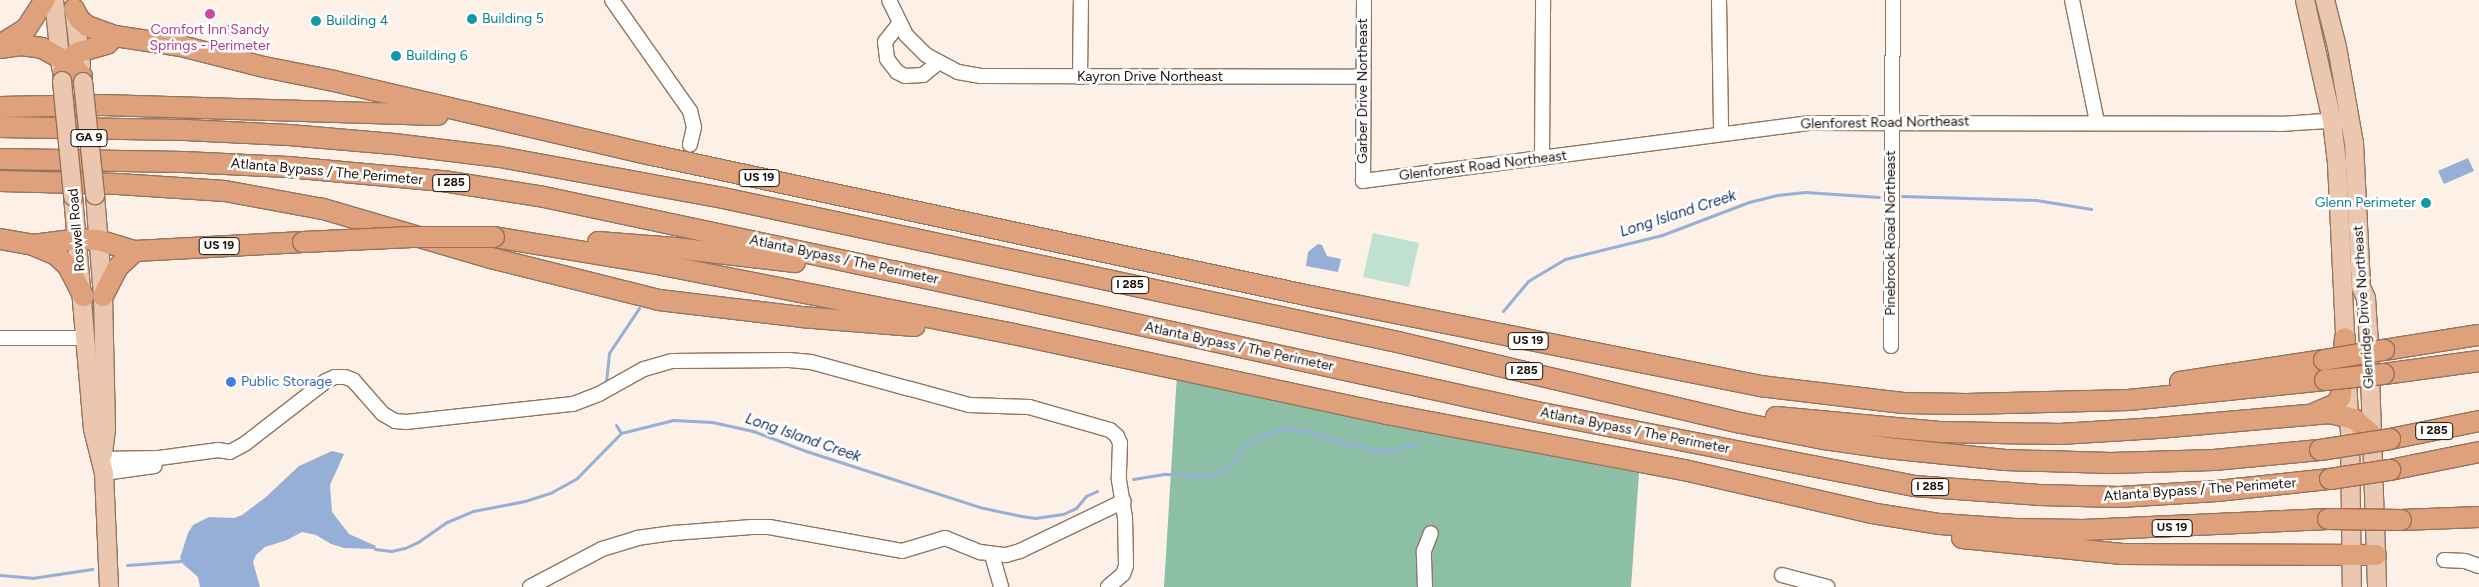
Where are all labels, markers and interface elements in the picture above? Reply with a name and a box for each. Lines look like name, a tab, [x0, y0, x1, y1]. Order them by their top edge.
marker: Comfort Inn Sandy Springs - Perimeter	[204, 8, 216, 20]
place label: Building 5	[482, 11, 544, 27]
place label: Building 4	[326, 13, 388, 29]
marker: Building 5	[466, 13, 478, 25]
marker: Building 4	[310, 15, 322, 27]
street label: Garber Drive Northeast	[1355, 18, 1371, 164]
place label: Comfort Inn Sandy Springs - Perimeter	[150, 22, 270, 54]
place label: Building 6	[406, 48, 468, 64]
marker: Building 6	[390, 50, 402, 62]
street label: Kayron Drive Northeast	[1077, 69, 1223, 85]
street label: Glenforest Road Northeast	[1800, 113, 1970, 133]
road number: GA 9	[70, 128, 108, 148]
street label: Glenforest Road Northeast	[1398, 147, 1568, 185]
street label: Pinebrook Road Northeast	[1883, 150, 1899, 316]
street label: Atlanta Bypass / The Perimeter	[230, 155, 424, 189]
road number: US 19	[738, 168, 780, 188]
road number: I 285	[431, 174, 471, 192]
water label: Long Island Creek	[1618, 187, 1738, 241]
street label: Roswell Road	[65, 188, 89, 272]
place label: Glenn Perimeter	[2315, 195, 2416, 211]
marker: Glenn Perimeter	[2420, 197, 2432, 209]
street label: Glenridge Drive Northeast	[2350, 225, 2378, 389]
street label: Atlanta Bypass / The Perimeter	[748, 232, 940, 288]
road number: US 19	[198, 237, 240, 256]
road number: I 285	[1110, 276, 1150, 294]
street label: Atlanta Bypass / The Perimeter	[1143, 319, 1335, 375]
road number: US 19	[1507, 332, 1549, 351]
road number: I 285	[1504, 362, 1544, 381]
place label: Public Storage	[241, 374, 332, 390]
marker: Public Storage	[225, 376, 237, 388]
street label: Atlanta Bypass / The Perimeter	[1539, 404, 1731, 458]
water label: Long Island Creek	[743, 410, 863, 466]
road number: I 285	[2414, 422, 2454, 441]
street label: Atlanta Bypass / The Perimeter	[2103, 475, 2297, 505]
road number: I 285	[1910, 478, 1950, 497]
road number: US 19	[2151, 518, 2193, 538]

